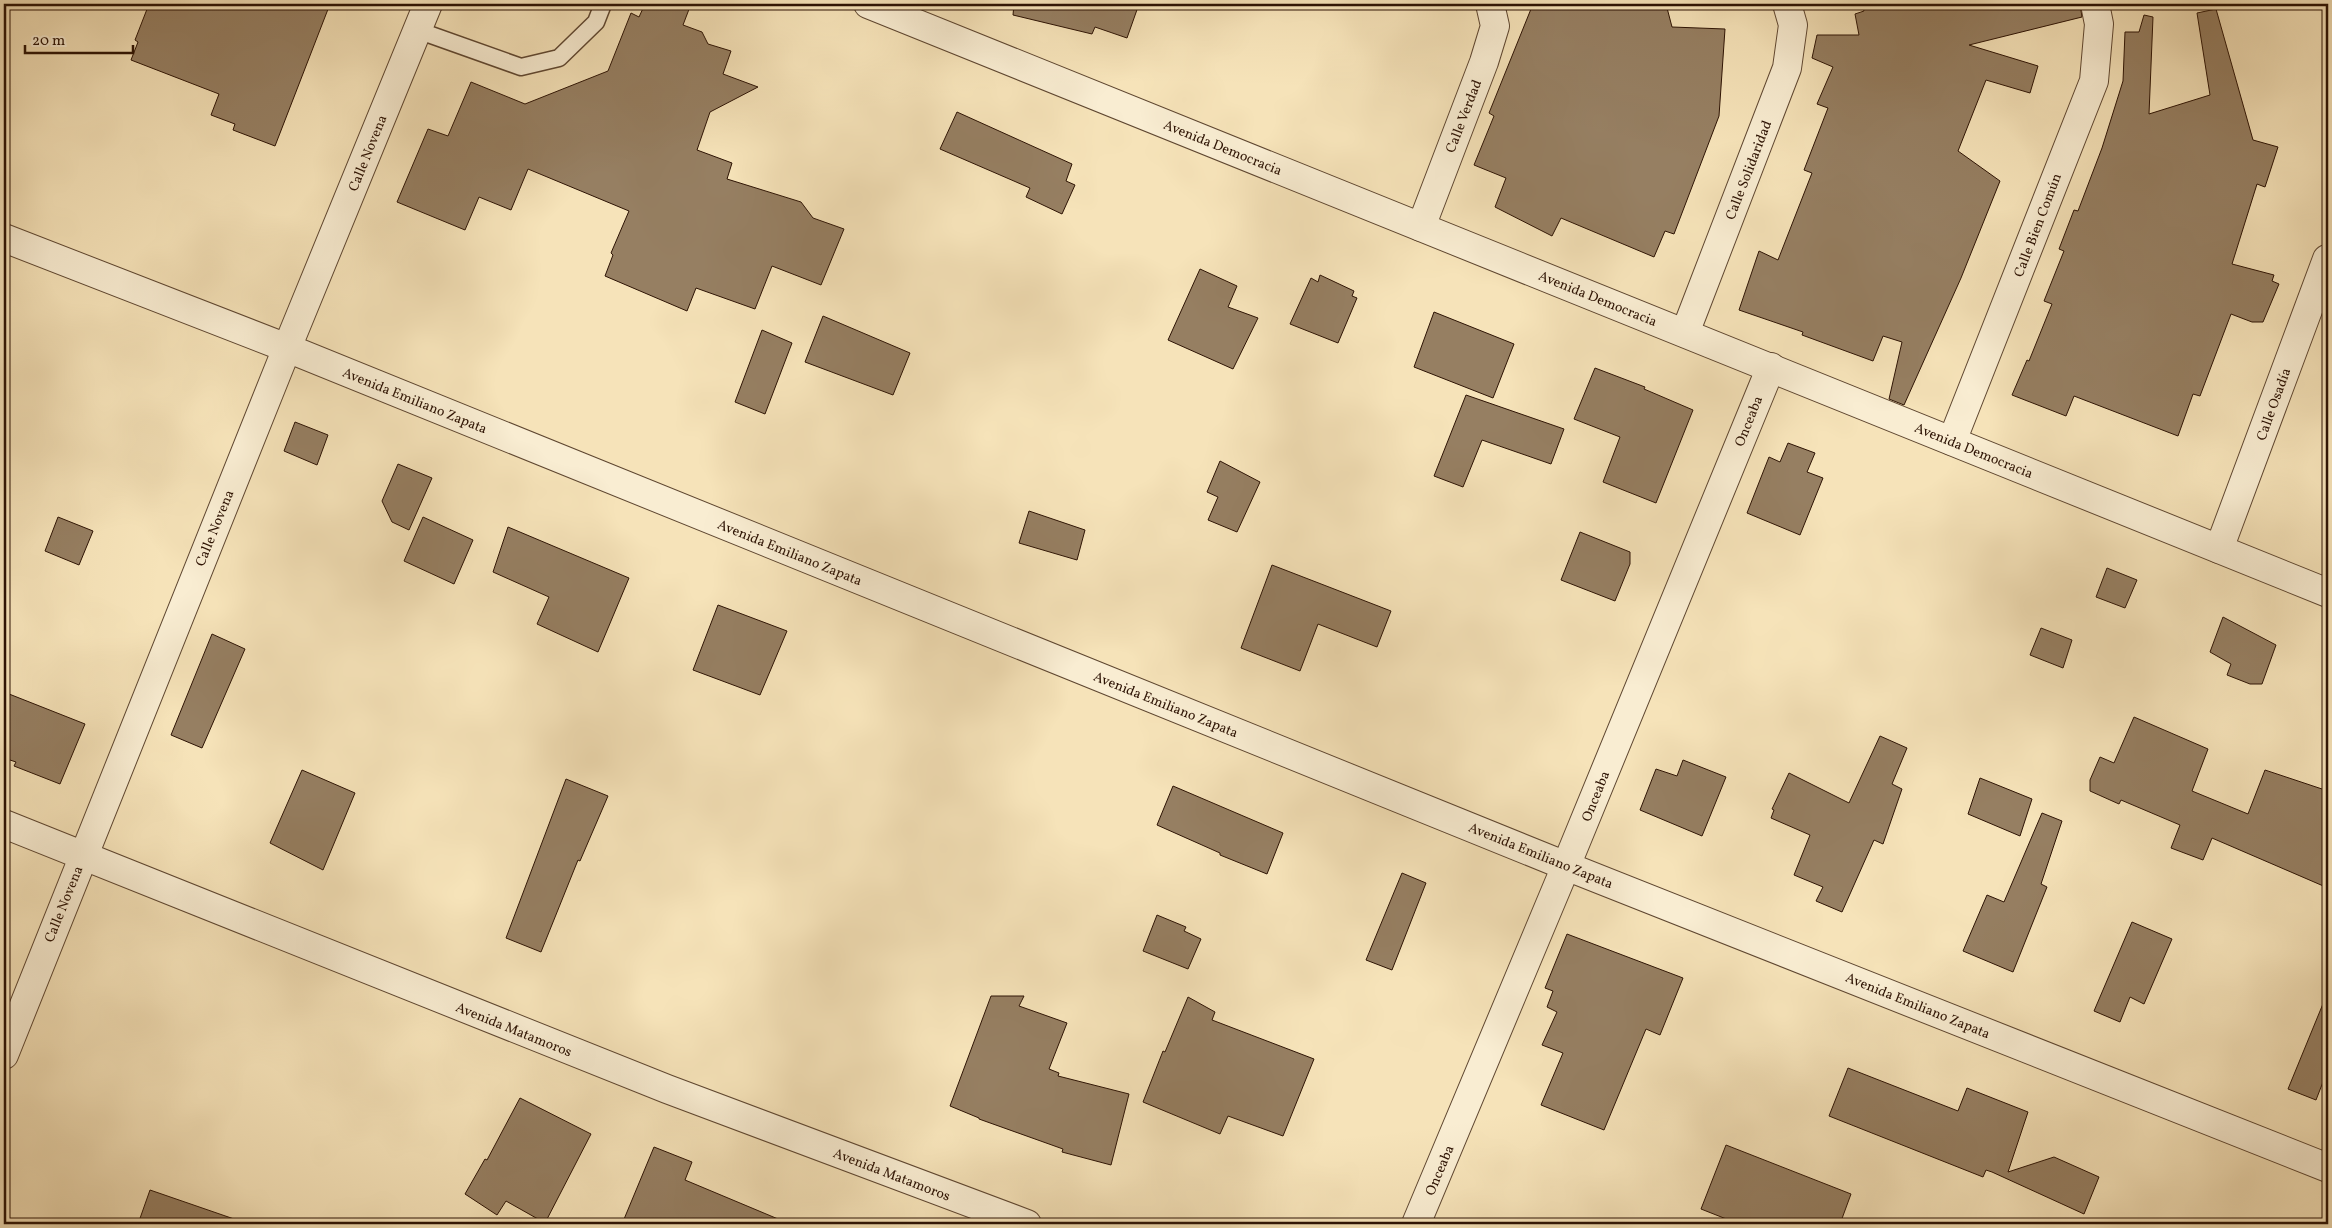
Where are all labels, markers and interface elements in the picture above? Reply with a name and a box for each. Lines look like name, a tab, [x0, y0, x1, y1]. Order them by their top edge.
scale bar	[25, 22, 132, 54]
text: 20 m	[32, 31, 65, 52]
street label: Calle Verdad	[1442, 77, 1487, 156]
street label: Calle Novena	[344, 113, 392, 195]
street label: Avenida Democracia	[1160, 116, 1285, 181]
street label: Calle Solidaridad	[1722, 118, 1777, 223]
street label: Calle Bien Común	[2010, 171, 2067, 280]
street label: Avenida Democracia	[1535, 267, 1660, 332]
street label: Avenida Emiliano Zapata	[339, 364, 490, 439]
street label: Calle Osadía	[2252, 365, 2296, 444]
street label: Onceaba	[1731, 393, 1768, 450]
street label: Avenida Democracia	[1911, 419, 2036, 484]
street label: Calle Novena	[191, 488, 239, 570]
street label: Avenida Emiliano Zapata	[714, 516, 865, 591]
street label: Avenida Emiliano Zapata	[1090, 668, 1241, 743]
street label: Onceaba	[1578, 768, 1615, 825]
street label: Avenida Emiliano Zapata	[1465, 819, 1616, 894]
street label: Calle Novena	[40, 864, 88, 946]
street label: Avenida Emiliano Zapata	[1842, 969, 1993, 1044]
street label: Avenida Matamoros	[452, 998, 574, 1062]
street label: Onceaba	[1421, 1142, 1460, 1199]
street label: Avenida Matamoros	[830, 1144, 953, 1206]

